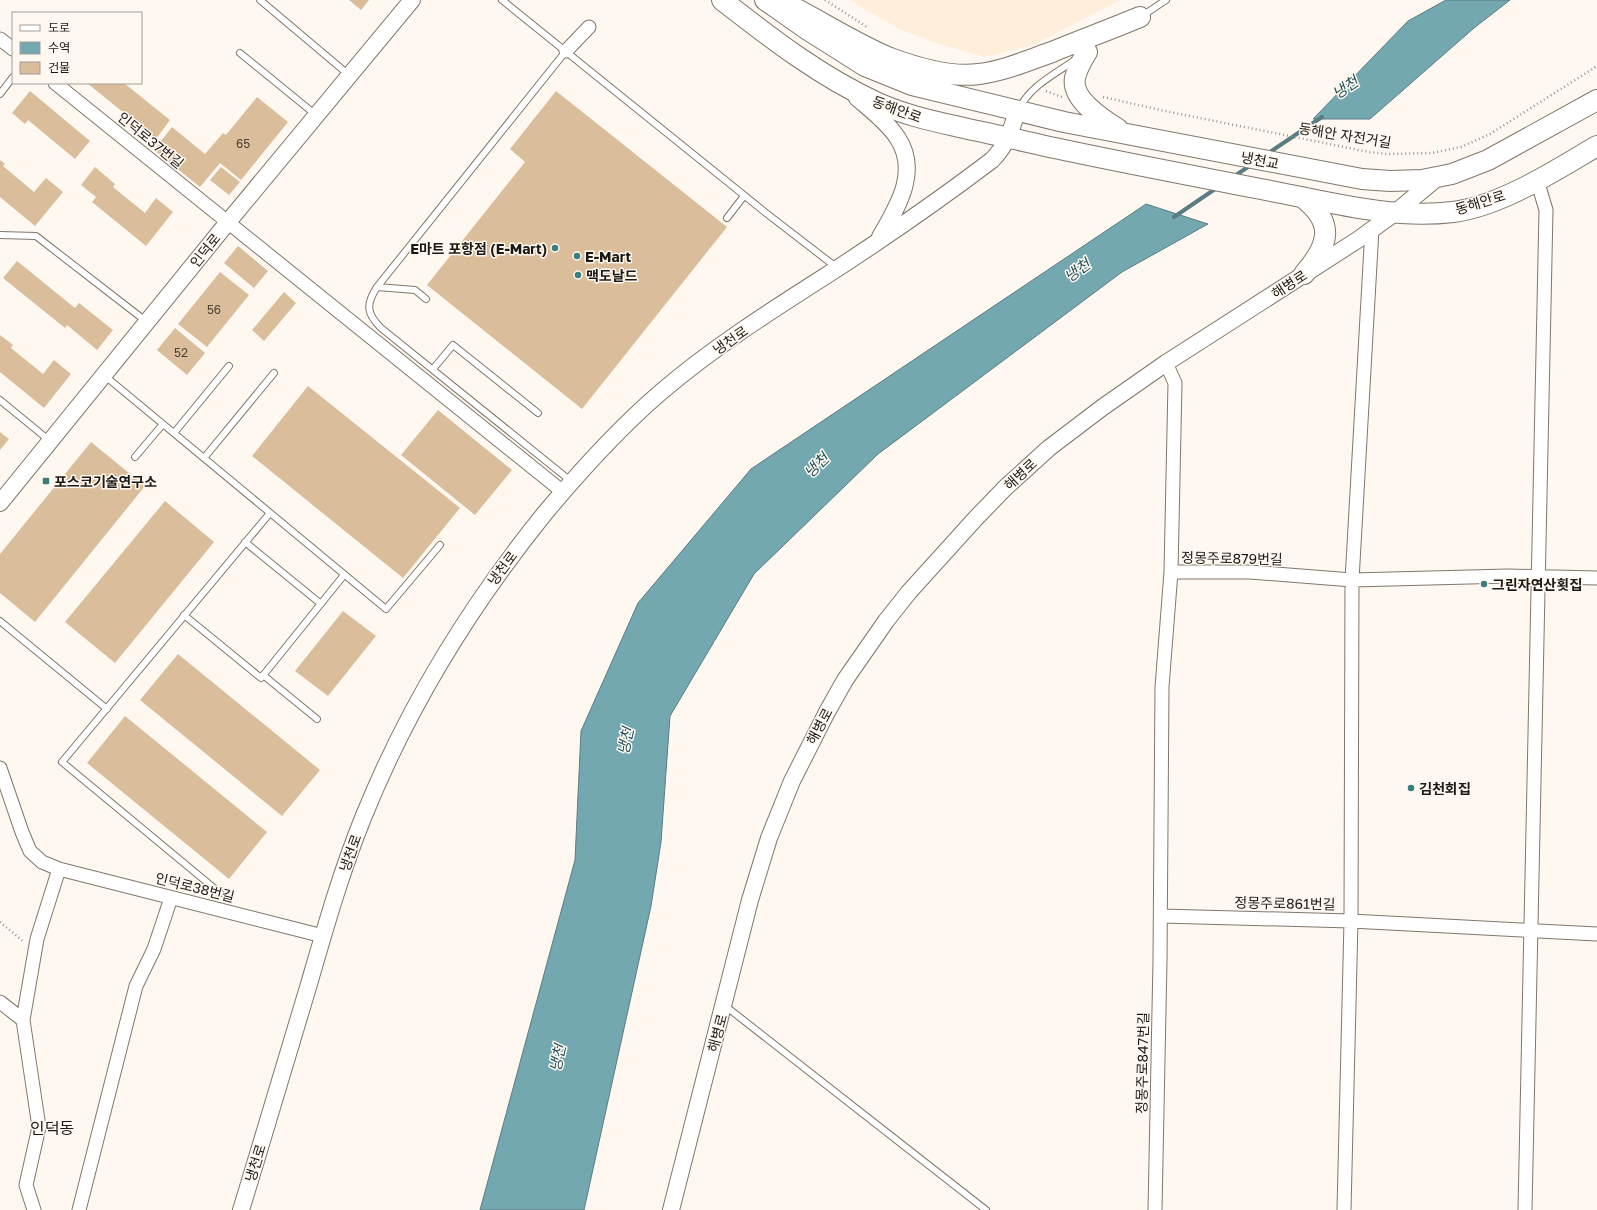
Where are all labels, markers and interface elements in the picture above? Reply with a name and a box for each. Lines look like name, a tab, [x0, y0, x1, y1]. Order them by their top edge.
legend	[12, 12, 142, 84]
text: 도로	[48, 20, 70, 35]
text: 수역	[48, 40, 70, 55]
text: 건물	[48, 60, 70, 75]
water label: 냉천	[1329, 71, 1363, 102]
street label: 동해안로	[870, 92, 924, 126]
street label: 인덕로37번길	[115, 108, 187, 172]
street label: 동해안 자전거길	[1297, 119, 1393, 151]
house number: 65	[236, 136, 250, 151]
street label: 냉천교	[1239, 148, 1281, 172]
street label: 동해안로	[1453, 186, 1507, 218]
street label: 인덕로	[186, 230, 224, 270]
place label: E마트 포항점 (E-Mart)	[410, 240, 547, 257]
marker: E마트 포항점 (E-Mart)	[550, 243, 560, 253]
place label: E-Mart	[585, 248, 631, 265]
marker: E-Mart	[572, 251, 582, 261]
water label: 냉천	[1061, 253, 1095, 285]
street label: 해병로	[1268, 266, 1310, 302]
place label: 맥도날드	[586, 267, 638, 284]
marker: 맥도날드	[573, 270, 583, 280]
house number: 56	[207, 302, 221, 317]
street label: 냉천로	[709, 322, 751, 358]
house number: 52	[174, 345, 188, 360]
water label: 냉천	[800, 447, 834, 481]
street label: 해병로	[1000, 455, 1040, 493]
place label: 포스코기술연구소	[54, 473, 157, 490]
marker: 포스코기술연구소	[41, 476, 51, 486]
street label: 냉천로	[484, 547, 520, 589]
street label: 정몽주로879번길	[1181, 549, 1283, 567]
place label: 그린자연산횟집	[1492, 576, 1582, 593]
marker: 그린자연산횟집	[1479, 579, 1489, 589]
street label: 해병로	[802, 705, 836, 747]
water label: 냉천	[613, 723, 637, 756]
place label: 김천회집	[1419, 780, 1471, 797]
marker: 김천회집	[1406, 783, 1416, 793]
street label: 냉천로	[335, 832, 365, 874]
street label: 인덕로38번길	[154, 869, 236, 905]
street label: 정몽주로861번길	[1234, 894, 1336, 912]
street label: 해병로	[704, 1012, 730, 1054]
street label: 정몽주로847번길	[1133, 1012, 1151, 1114]
water label: 냉천	[545, 1040, 569, 1073]
district label: 인덕동	[30, 1118, 74, 1138]
street label: 냉천로	[241, 1142, 269, 1184]

